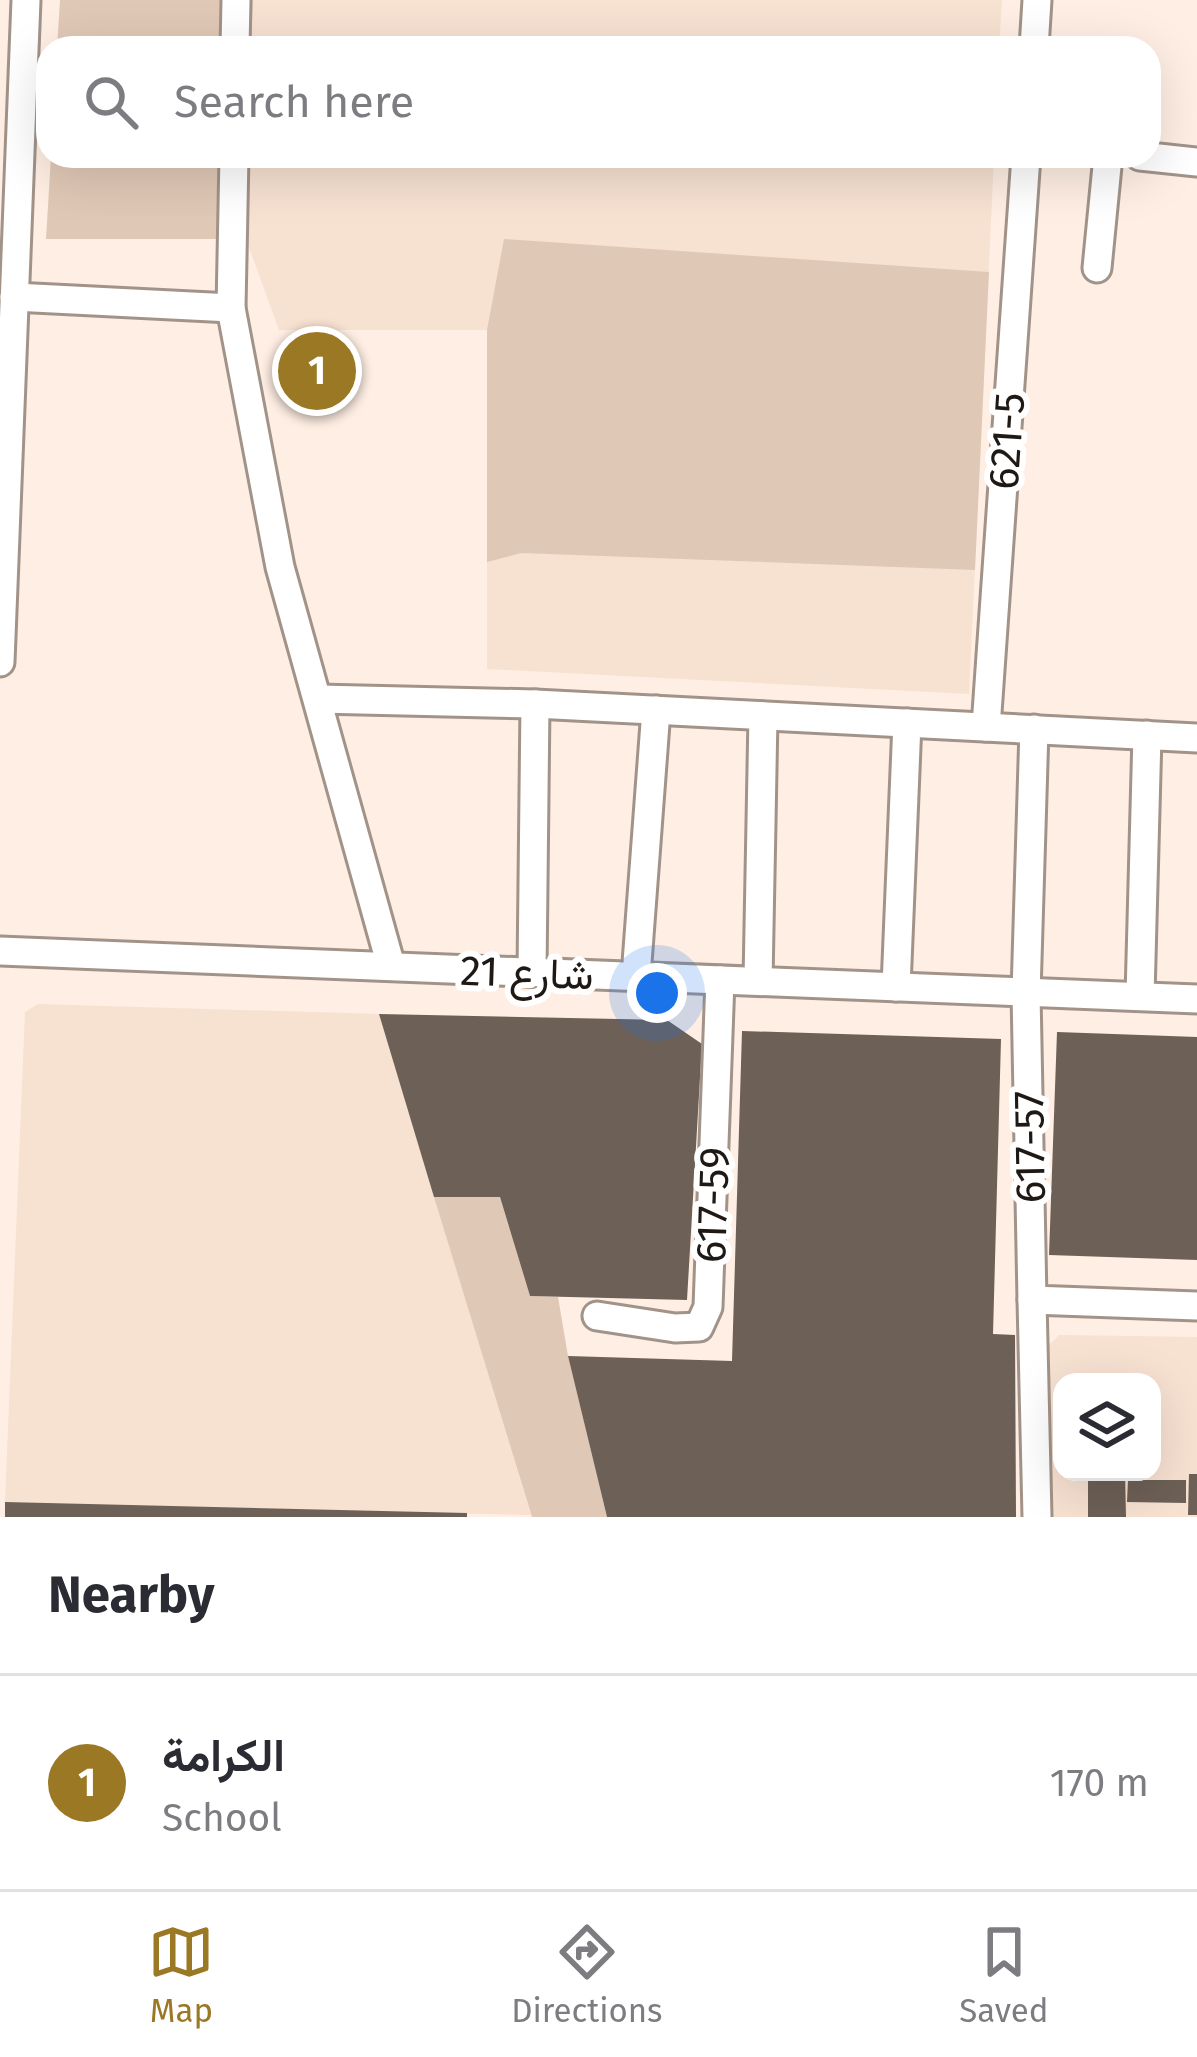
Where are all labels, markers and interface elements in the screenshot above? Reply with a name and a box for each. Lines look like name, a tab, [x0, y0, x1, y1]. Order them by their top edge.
search box	[36, 36, 1161, 168]
icon: search	[78, 69, 144, 135]
text: Search here	[174, 75, 414, 129]
pin: 1	[278, 326, 356, 416]
street label: 621-5	[979, 391, 1035, 491]
street label: شارع 21	[459, 946, 595, 1003]
your location	[627, 963, 687, 1023]
street label: 617-57	[1004, 1090, 1056, 1204]
street label: 617-59	[686, 1146, 740, 1264]
map controls	[1053, 1373, 1161, 1481]
button: layers	[1053, 1373, 1161, 1481]
text: Nearby	[48, 1564, 214, 1626]
text: الكرامة	[162, 1729, 285, 1783]
text: 1	[78, 1760, 96, 1806]
text: 170 m	[1050, 1760, 1149, 1806]
text: School	[162, 1795, 282, 1841]
tab: Map	[148, 1919, 214, 2031]
tab: Directions	[511, 1919, 663, 2031]
tab: Saved	[959, 1919, 1049, 2031]

